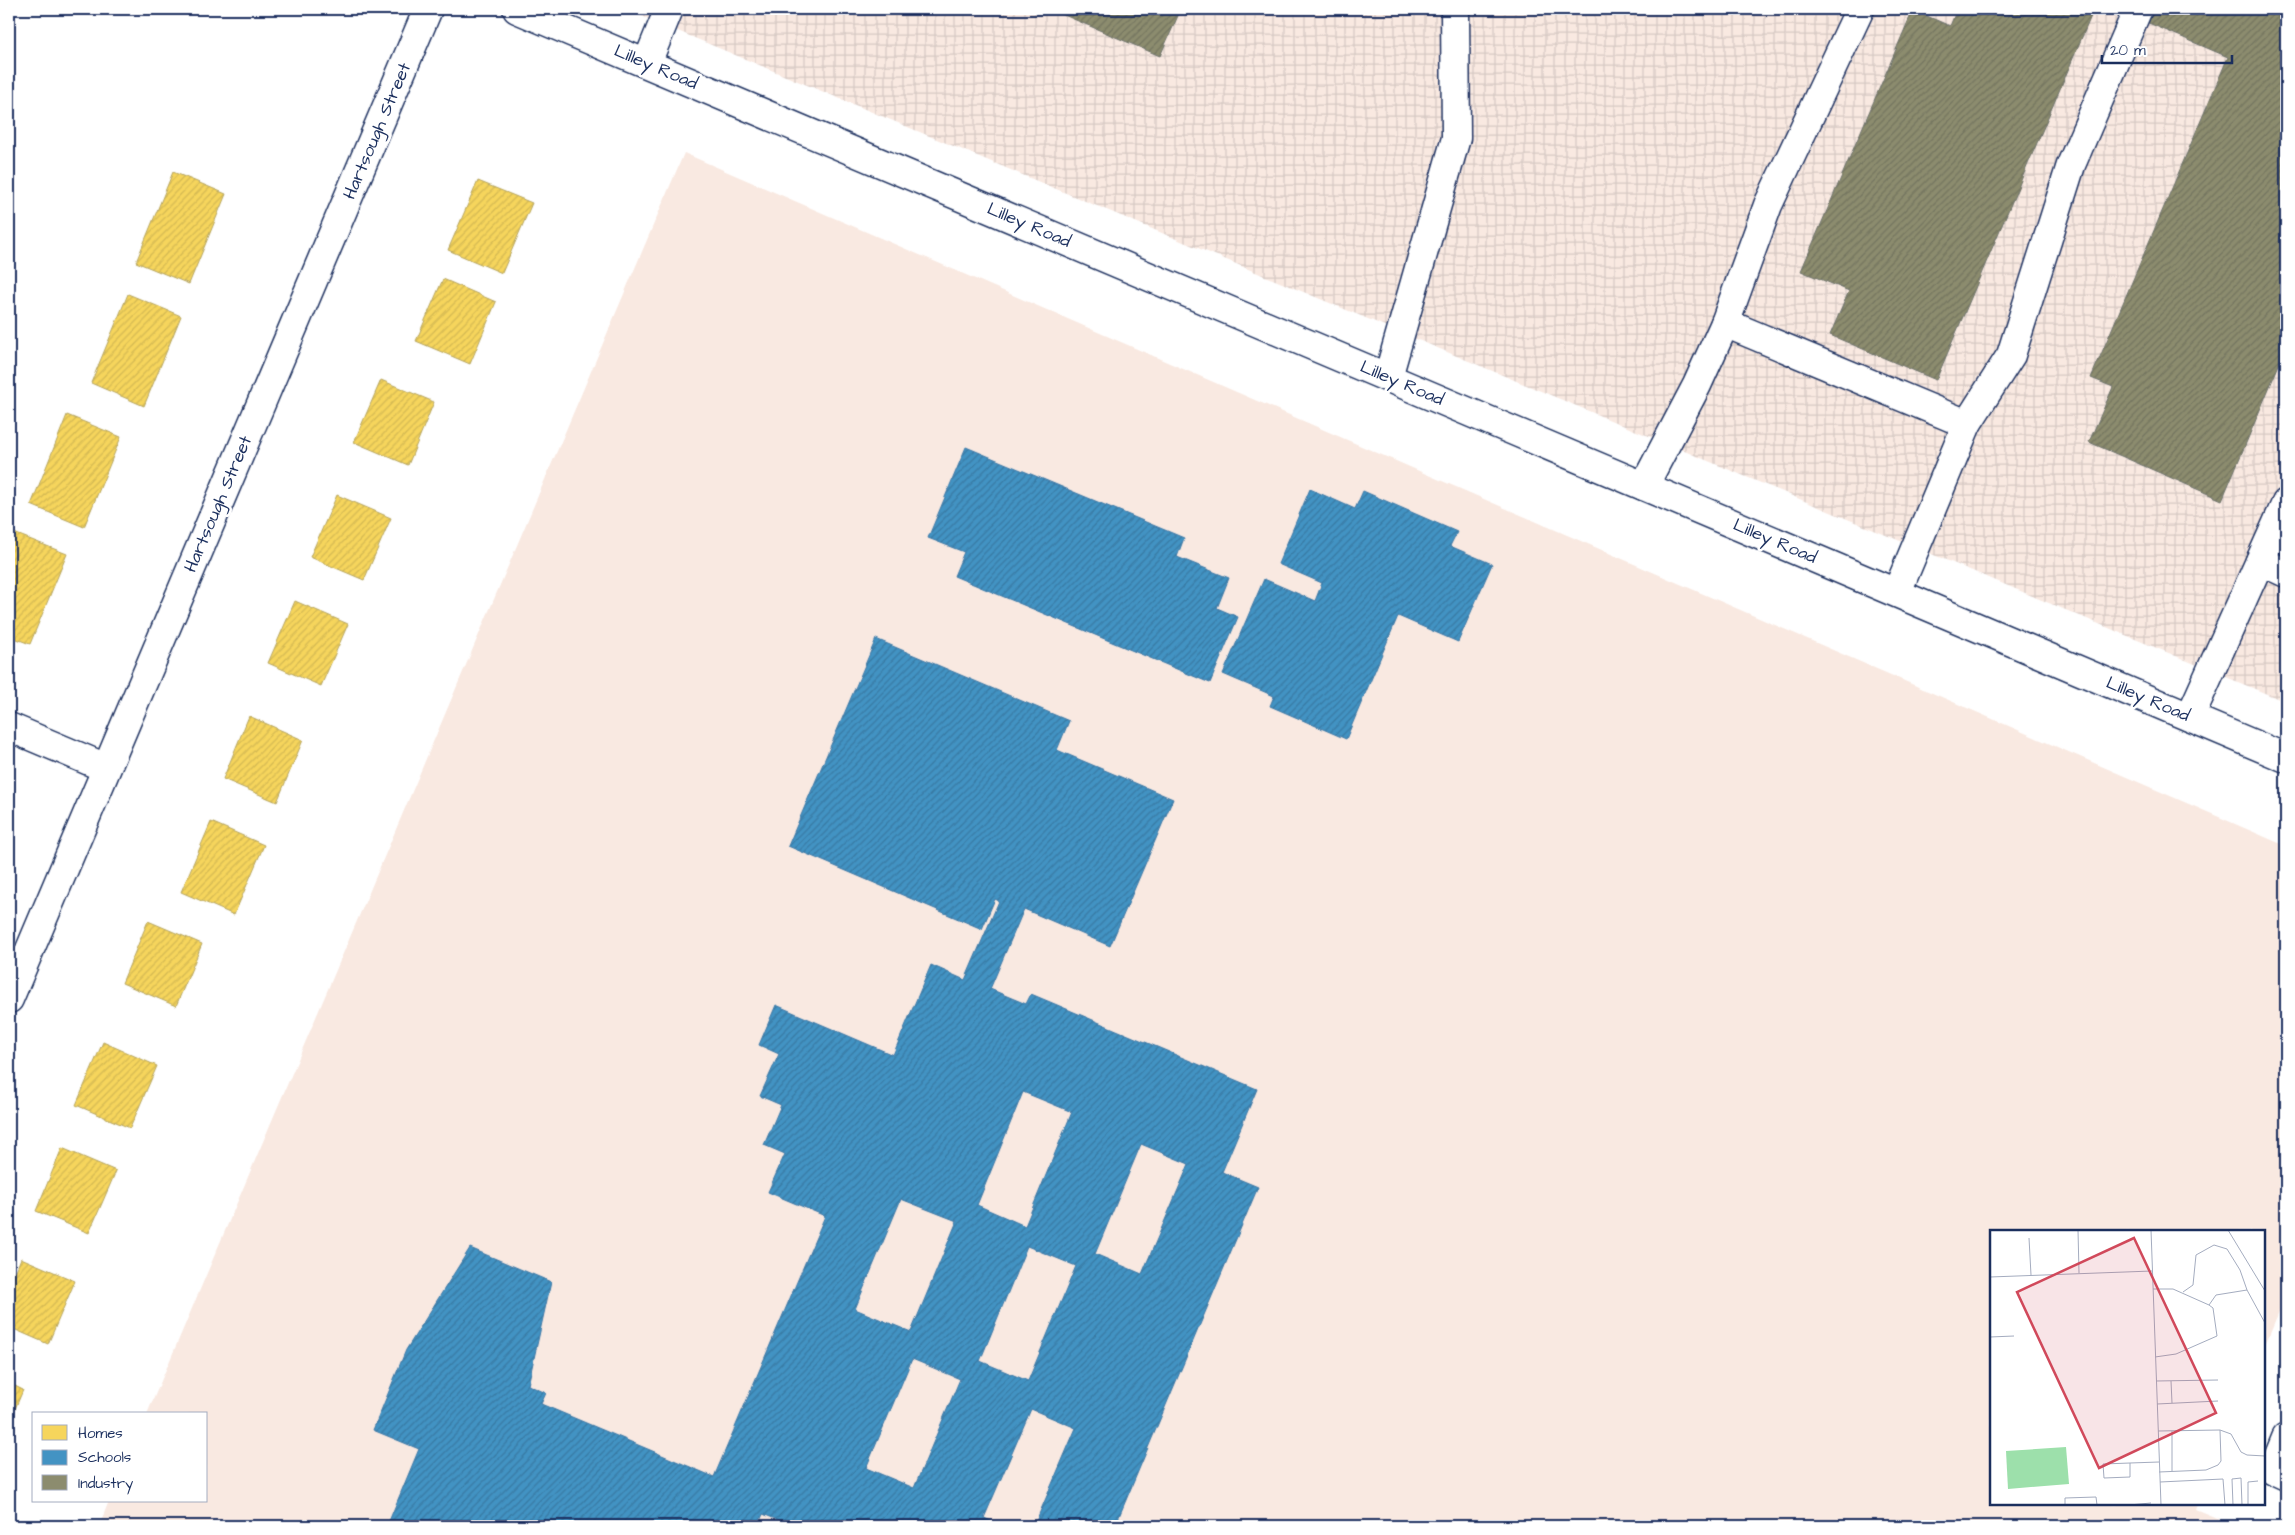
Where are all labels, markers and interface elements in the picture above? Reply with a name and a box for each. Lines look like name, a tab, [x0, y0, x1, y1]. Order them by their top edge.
scale bar	[2102, 32, 2232, 64]
street label: Lilley Road	[610, 38, 702, 97]
text: 20 m	[2110, 40, 2146, 61]
street label: Hartsough Street	[337, 58, 418, 204]
street label: Lilley Road	[983, 196, 1075, 255]
street label: Lilley Road	[1356, 354, 1448, 413]
street label: Hartsough Street	[178, 431, 259, 577]
street label: Lilley Road	[1729, 512, 1821, 571]
street label: Lilley Road	[2102, 670, 2194, 729]
inset map	[1990, 1230, 2265, 1505]
legend	[32, 1412, 208, 1502]
text: Homes	[78, 1423, 123, 1444]
text: Schools	[78, 1447, 132, 1468]
text: Industry	[78, 1473, 133, 1495]

